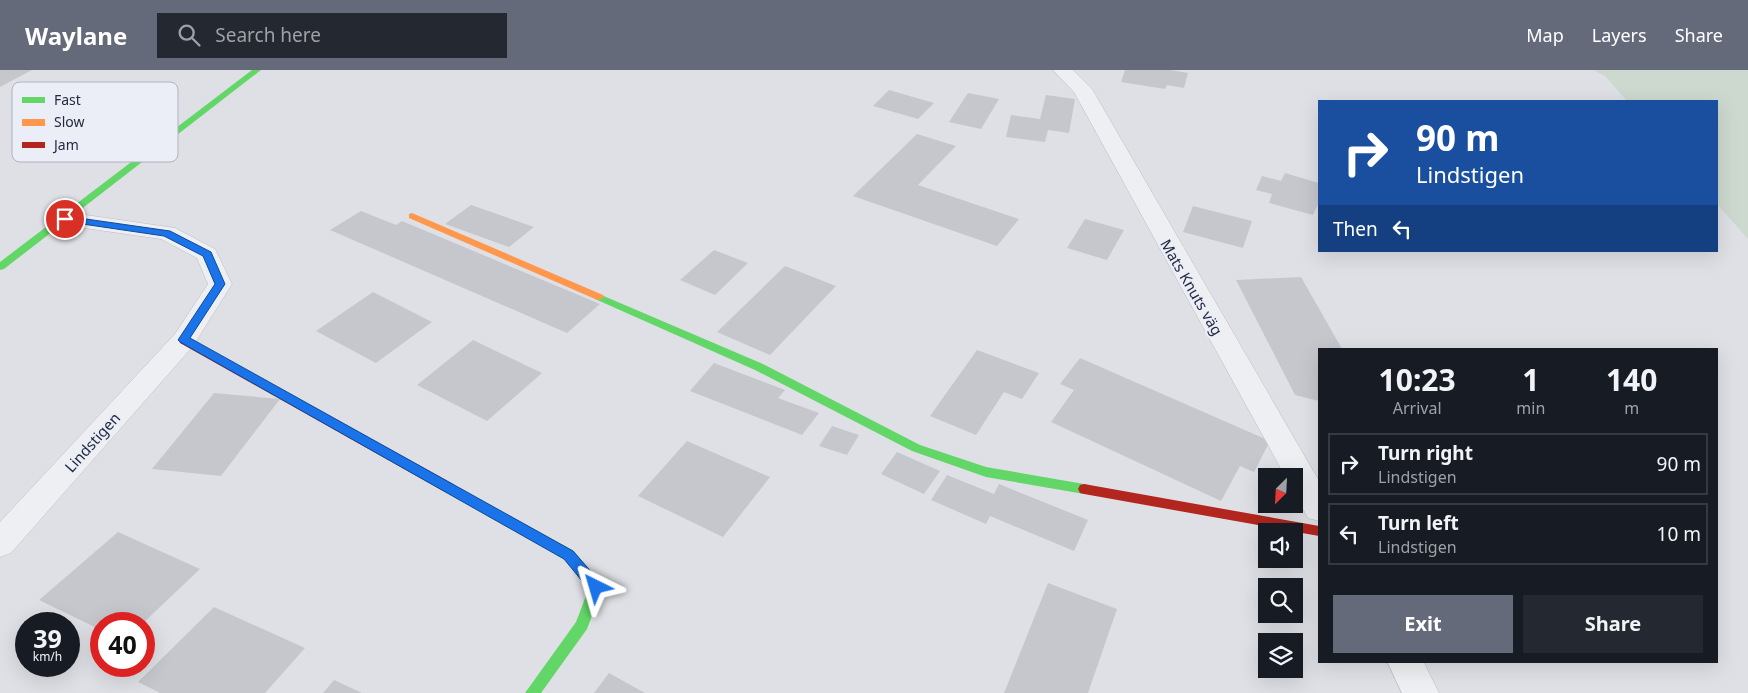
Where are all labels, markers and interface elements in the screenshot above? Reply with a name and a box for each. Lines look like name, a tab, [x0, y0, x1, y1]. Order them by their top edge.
search box	[157, 13, 507, 58]
text: Waylane	[25, 19, 127, 52]
icon: search	[175, 21, 203, 49]
text: Search here	[215, 22, 321, 48]
text: Map	[1526, 23, 1564, 47]
text: Layers	[1592, 23, 1647, 47]
text: Share	[1675, 23, 1723, 47]
legend	[12, 82, 178, 162]
text: Fast	[54, 90, 81, 109]
text: Slow	[54, 112, 85, 131]
text: 90 m	[1416, 114, 1499, 161]
icon: right	[1333, 120, 1398, 185]
text: Jam	[52, 135, 79, 154]
text: Lindstigen	[1416, 159, 1524, 189]
pin	[44, 198, 86, 240]
icon: arrive	[51, 205, 79, 233]
icon: left	[1388, 215, 1416, 243]
text: Then	[1333, 216, 1378, 242]
street label: Mats Knuts väg	[1156, 235, 1228, 339]
text: 10:23	[1379, 359, 1456, 400]
text: 1	[1522, 359, 1539, 400]
text: 140	[1606, 359, 1657, 400]
text: Arrival	[1393, 397, 1442, 419]
text: min	[1516, 397, 1545, 419]
text: m	[1624, 397, 1639, 419]
street label: Lindstigen	[60, 408, 124, 476]
text: Turn right	[1378, 440, 1473, 466]
icon: right	[1335, 450, 1363, 478]
text: 90 m	[1657, 451, 1701, 477]
text: Lindstigen	[1378, 466, 1457, 488]
north arrow	[1258, 468, 1302, 512]
map controls	[1258, 468, 1303, 678]
text: Turn left	[1378, 510, 1459, 536]
icon: left	[1335, 520, 1363, 548]
text: 10 m	[1657, 521, 1701, 547]
button: sound	[1258, 523, 1303, 568]
text: Lindstigen	[1378, 536, 1457, 558]
position arrow	[569, 560, 621, 612]
button: search	[1258, 578, 1303, 623]
button: Exit	[1333, 595, 1513, 653]
button: Share	[1523, 595, 1703, 653]
speed limit sign: 40	[90, 612, 155, 677]
text: 39	[33, 621, 62, 655]
button: layers	[1258, 633, 1303, 678]
text: km/h	[33, 648, 62, 665]

